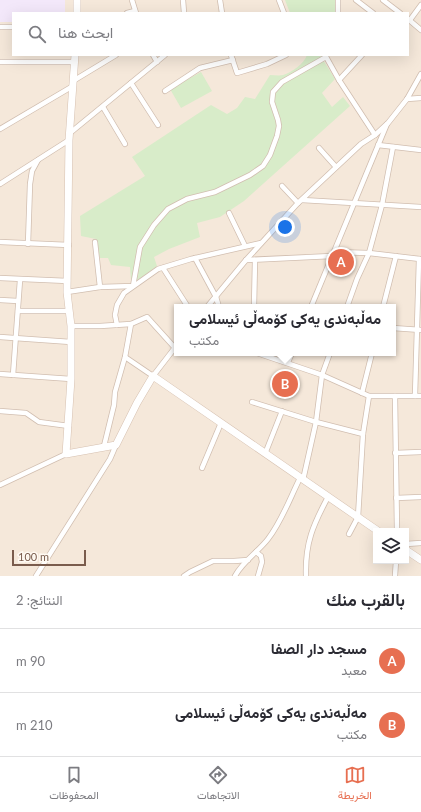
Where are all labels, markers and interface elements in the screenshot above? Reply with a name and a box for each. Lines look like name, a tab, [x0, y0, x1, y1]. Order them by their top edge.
search box	[12, 12, 409, 56]
icon: search	[26, 23, 48, 45]
text: ابحث هنا	[58, 23, 113, 41]
your location	[275, 217, 295, 237]
pin: A	[328, 247, 354, 277]
popup	[174, 304, 396, 356]
text: مەڵبەندی یەکی کۆمەڵی ئیسلامی	[189, 309, 381, 327]
text: مكتب	[189, 332, 219, 348]
pin: B	[272, 369, 298, 399]
map controls	[373, 528, 409, 564]
button: layers	[373, 528, 409, 564]
scale bar	[12, 548, 86, 567]
text: 100 m	[18, 550, 49, 563]
text: بالقرب منك	[326, 589, 405, 610]
text: النتائج: 2	[16, 592, 63, 608]
text: مسجد دار الصفا	[271, 639, 367, 657]
text: 90 m	[16, 653, 45, 669]
text: A	[387, 653, 397, 669]
text: معبد	[341, 662, 367, 678]
text: مەڵبەندی یەکی کۆمەڵی ئیسلامی	[175, 703, 367, 721]
text: 210 m	[16, 717, 53, 733]
text: B	[388, 717, 396, 733]
text: مكتب	[337, 726, 367, 742]
tab: المحفوظات	[49, 764, 99, 805]
tab: الاتجاهات	[197, 764, 240, 805]
tab: الخريطة	[338, 764, 372, 805]

